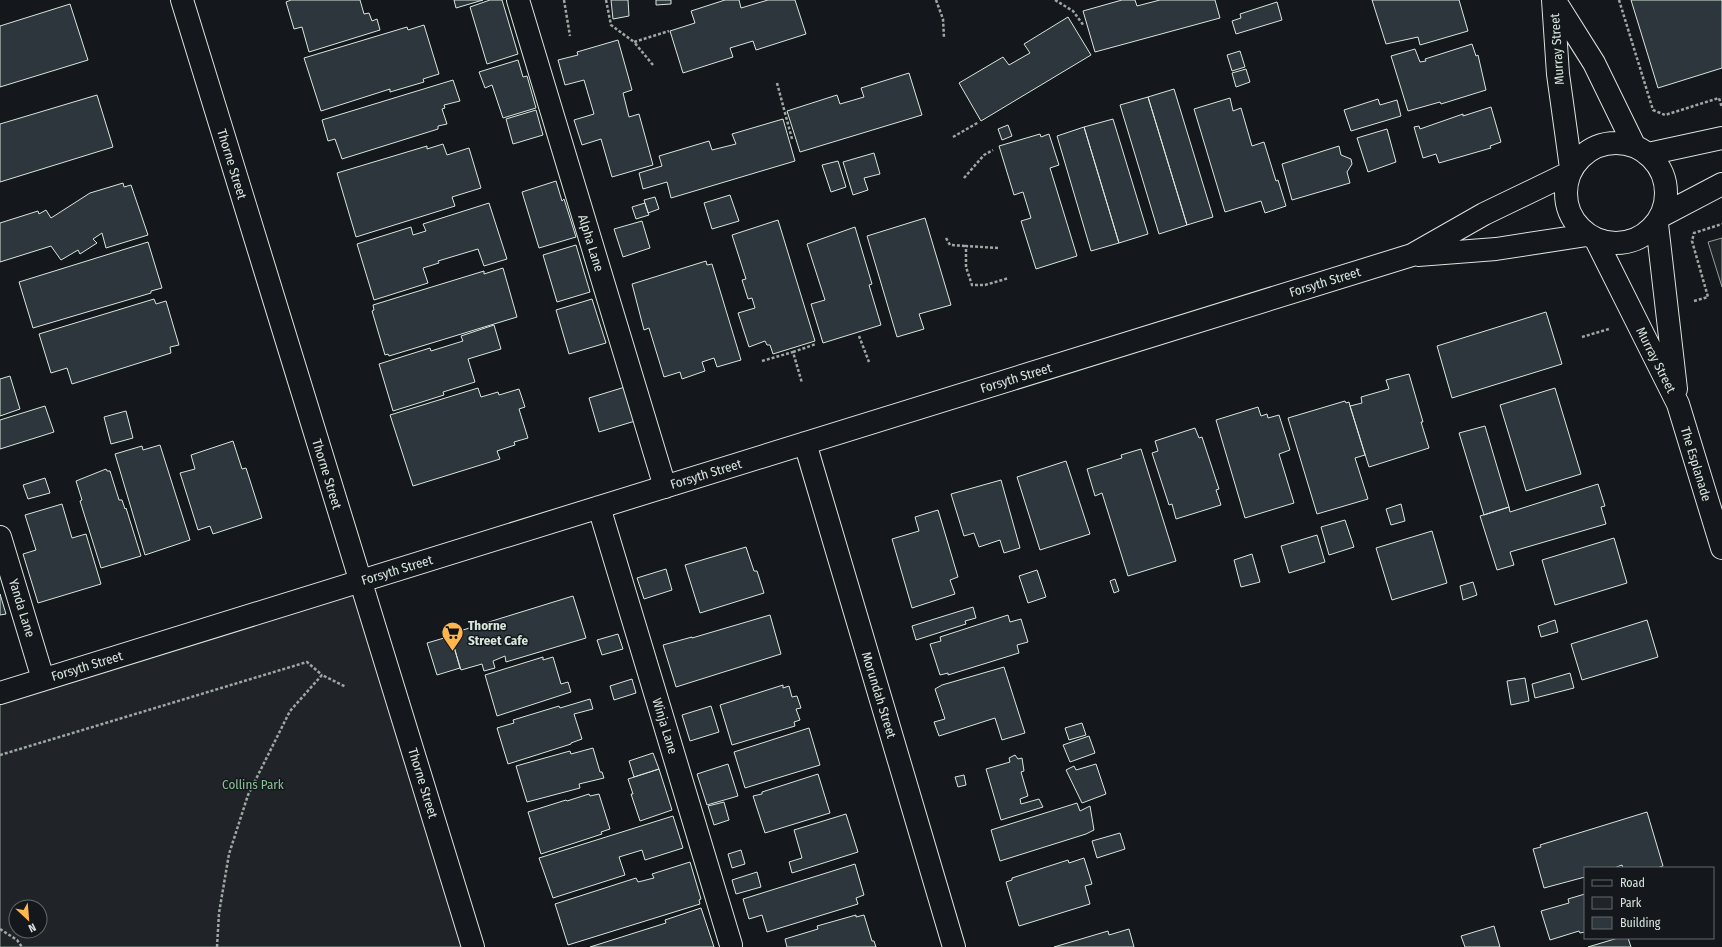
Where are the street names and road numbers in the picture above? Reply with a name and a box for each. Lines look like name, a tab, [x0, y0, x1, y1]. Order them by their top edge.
street label: Murray Street	[1547, 12, 1567, 85]
street label: Thorne Street	[214, 127, 250, 202]
street label: Alpha Lane	[575, 213, 607, 273]
street label: Forsyth Street	[1288, 264, 1363, 300]
street label: Murray Street	[1633, 325, 1679, 396]
street label: Forsyth Street	[979, 360, 1054, 396]
street label: The Esplanade	[1678, 425, 1714, 503]
street label: Thorne Street	[309, 437, 345, 512]
street label: Forsyth Street	[669, 456, 744, 492]
street label: Forsyth Street	[360, 552, 435, 588]
street label: Yanda Lane	[6, 577, 38, 639]
street label: Forsyth Street	[50, 648, 125, 684]
street label: Morundah Street	[859, 650, 899, 741]
street label: Winja Lane	[649, 696, 681, 756]
street label: Thorne Street	[405, 746, 441, 821]

